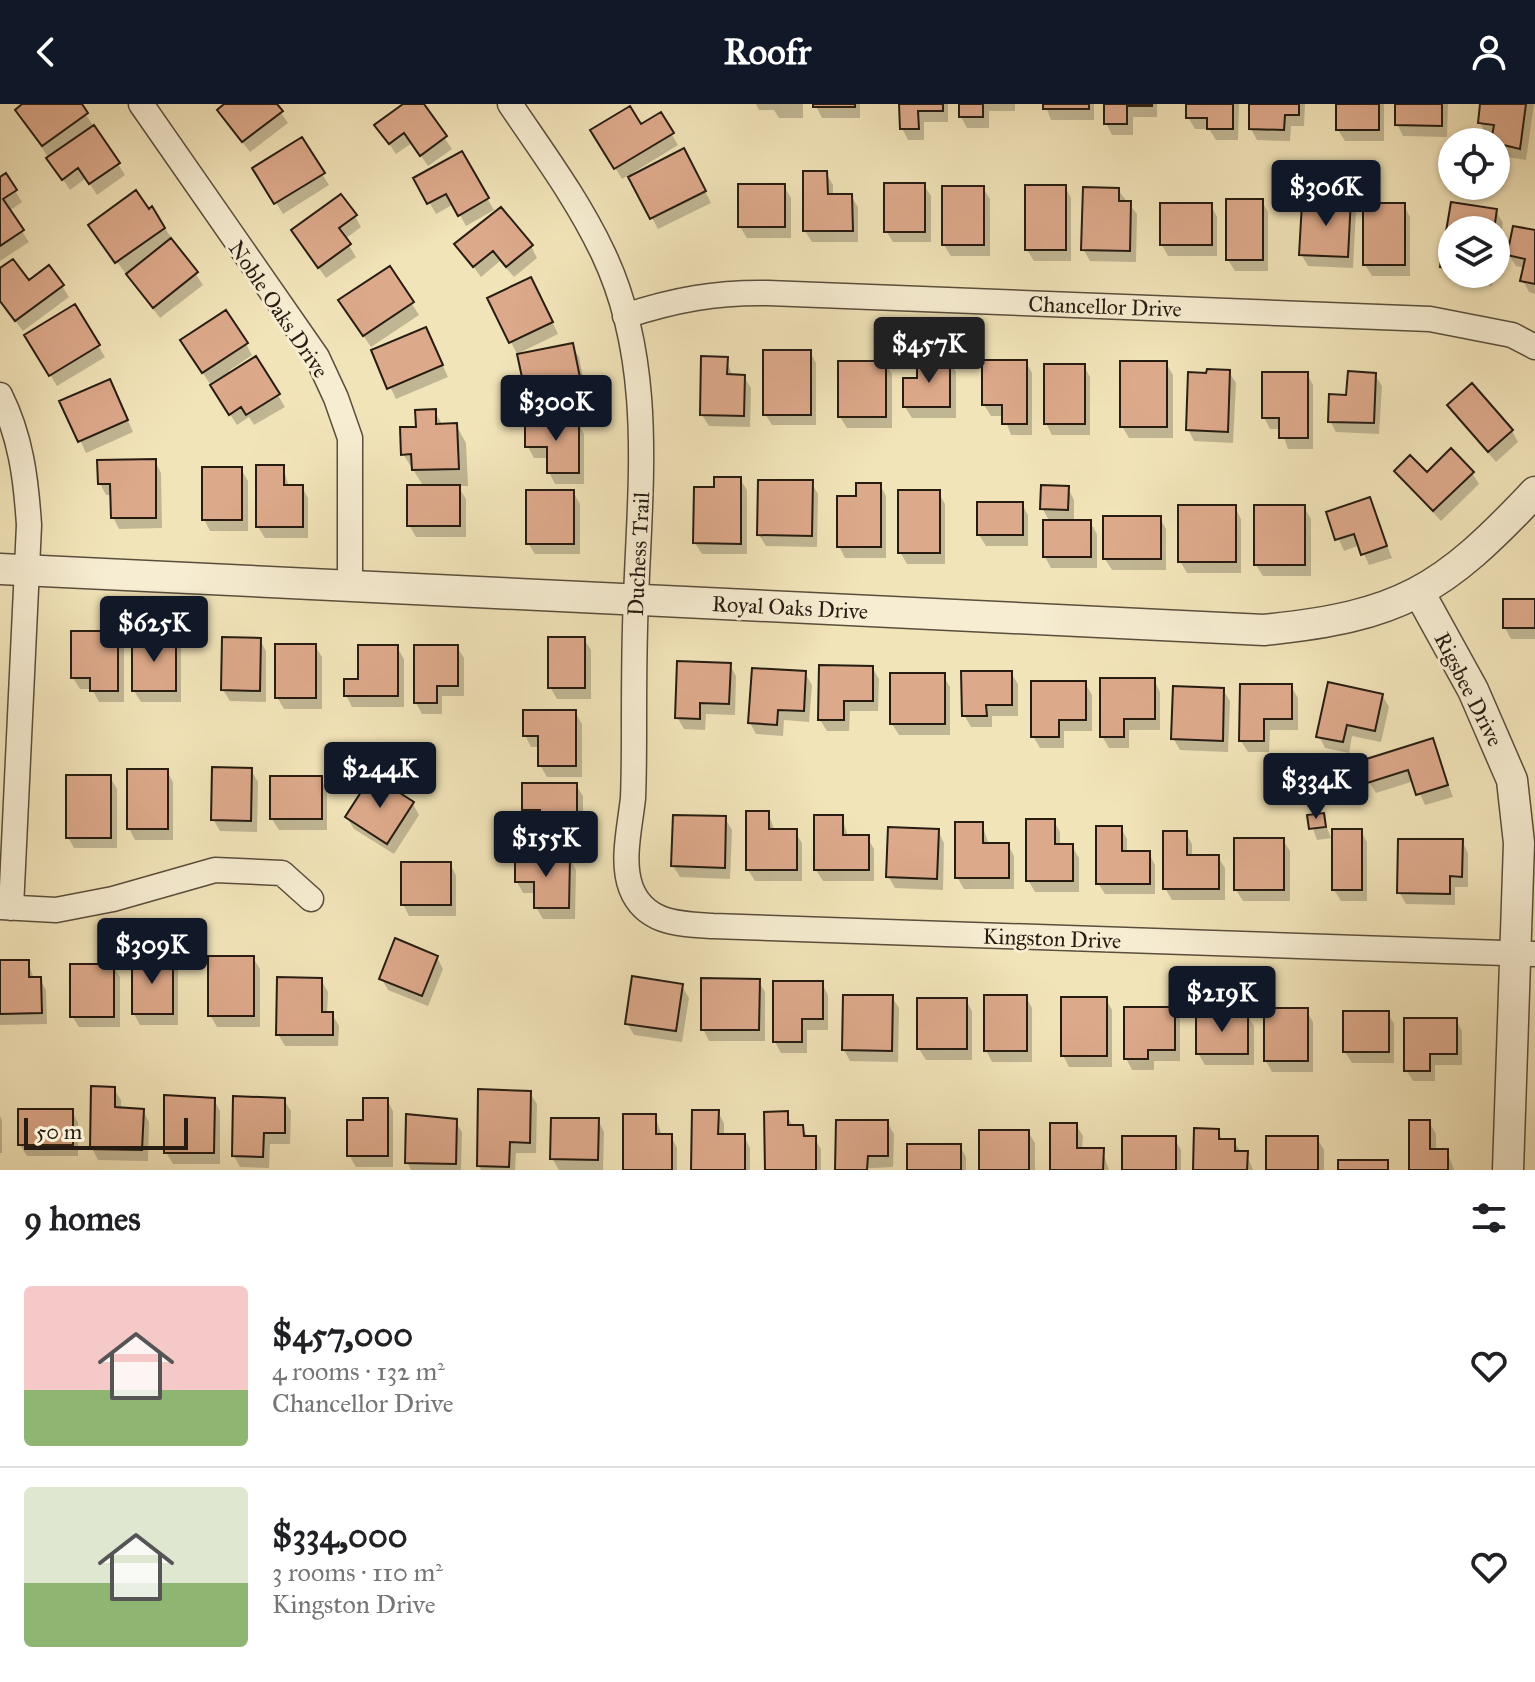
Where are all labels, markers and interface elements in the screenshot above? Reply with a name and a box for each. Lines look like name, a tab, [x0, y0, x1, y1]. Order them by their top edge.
icon: back	[24, 30, 68, 74]
text: Roofr	[724, 30, 811, 74]
icon: person	[1467, 30, 1511, 74]
map controls	[1438, 128, 1510, 288]
button: locate	[1438, 128, 1510, 200]
pin: $306K	[1270, 160, 1382, 228]
text: $306K	[1290, 170, 1362, 202]
button: layers	[1438, 216, 1510, 288]
street label: Noble Oaks Drive	[223, 235, 334, 383]
street label: Chancellor Drive	[1028, 290, 1182, 323]
pin: $457K	[873, 317, 985, 385]
text: $457K	[892, 327, 966, 359]
pin: $300K	[500, 375, 612, 443]
text: $300K	[519, 385, 593, 417]
street label: Duchess Trail	[622, 491, 655, 617]
street label: Royal Oaks Drive	[711, 590, 869, 625]
pin: $625K	[98, 596, 210, 664]
text: $625K	[118, 606, 190, 638]
street label: Rigsbee Drive	[1428, 628, 1509, 751]
pin: $244K	[324, 742, 436, 810]
text: $244K	[342, 752, 418, 784]
pin: $334K	[1260, 753, 1372, 821]
text: $334K	[1281, 763, 1351, 795]
pin: $155K	[490, 811, 602, 879]
text: $155K	[512, 821, 580, 853]
pin: $309K	[96, 918, 208, 986]
street label: Kingston Drive	[982, 923, 1122, 954]
text: $309K	[115, 928, 189, 960]
pin: $219K	[1166, 966, 1278, 1034]
text: $219K	[1187, 976, 1257, 1008]
scale bar	[24, 1114, 188, 1150]
text: 50 m	[36, 1118, 82, 1145]
icon: filters	[1467, 1196, 1511, 1240]
text: 9 homes	[24, 1198, 141, 1239]
text: $457,000	[272, 1314, 413, 1355]
icon: home	[88, 1318, 184, 1414]
icon: heart	[1467, 1344, 1511, 1388]
text: 4 rooms · 132 m²	[272, 1355, 445, 1387]
text: Chancellor Drive	[272, 1387, 454, 1419]
text: $334,000	[272, 1515, 407, 1556]
icon: home	[88, 1519, 184, 1615]
icon: heart	[1467, 1545, 1511, 1589]
text: 3 rooms · 110 m²	[272, 1556, 443, 1588]
text: Kingston Drive	[272, 1588, 436, 1620]

